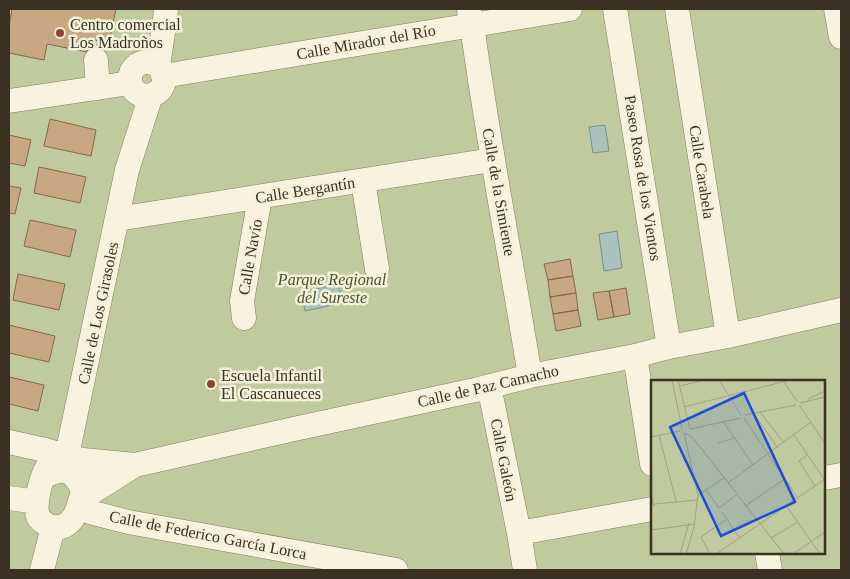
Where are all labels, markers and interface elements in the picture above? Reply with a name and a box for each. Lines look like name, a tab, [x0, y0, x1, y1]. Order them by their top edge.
place label: Centro comercial Los Madroños	[70, 16, 181, 51]
street label: Calle Mirador del Río	[295, 21, 437, 63]
marker: Centro comercial Los Madroños	[54, 27, 66, 39]
street label: Paseo Rosa de los Vientos	[621, 94, 665, 262]
street label: Calle Carabela	[686, 124, 718, 220]
street label: Calle de la Simiente	[479, 127, 519, 257]
street label: Calle Bergantín	[254, 174, 356, 207]
street label: Calle Navío	[235, 218, 265, 296]
street label: Calle de Los Girasoles	[75, 240, 121, 386]
park label: Parque Regional del Sureste	[277, 271, 387, 306]
street label: Calle de Paz Camacho	[416, 361, 560, 411]
place label: Escuela Infantil El Cascanueces	[221, 367, 322, 402]
marker: Escuela Infantil El Cascanueces	[205, 378, 217, 390]
inset map	[651, 380, 825, 554]
street label: Calle Galeón	[488, 417, 520, 503]
street label: Calle de Federico García Lorca	[108, 508, 308, 562]

